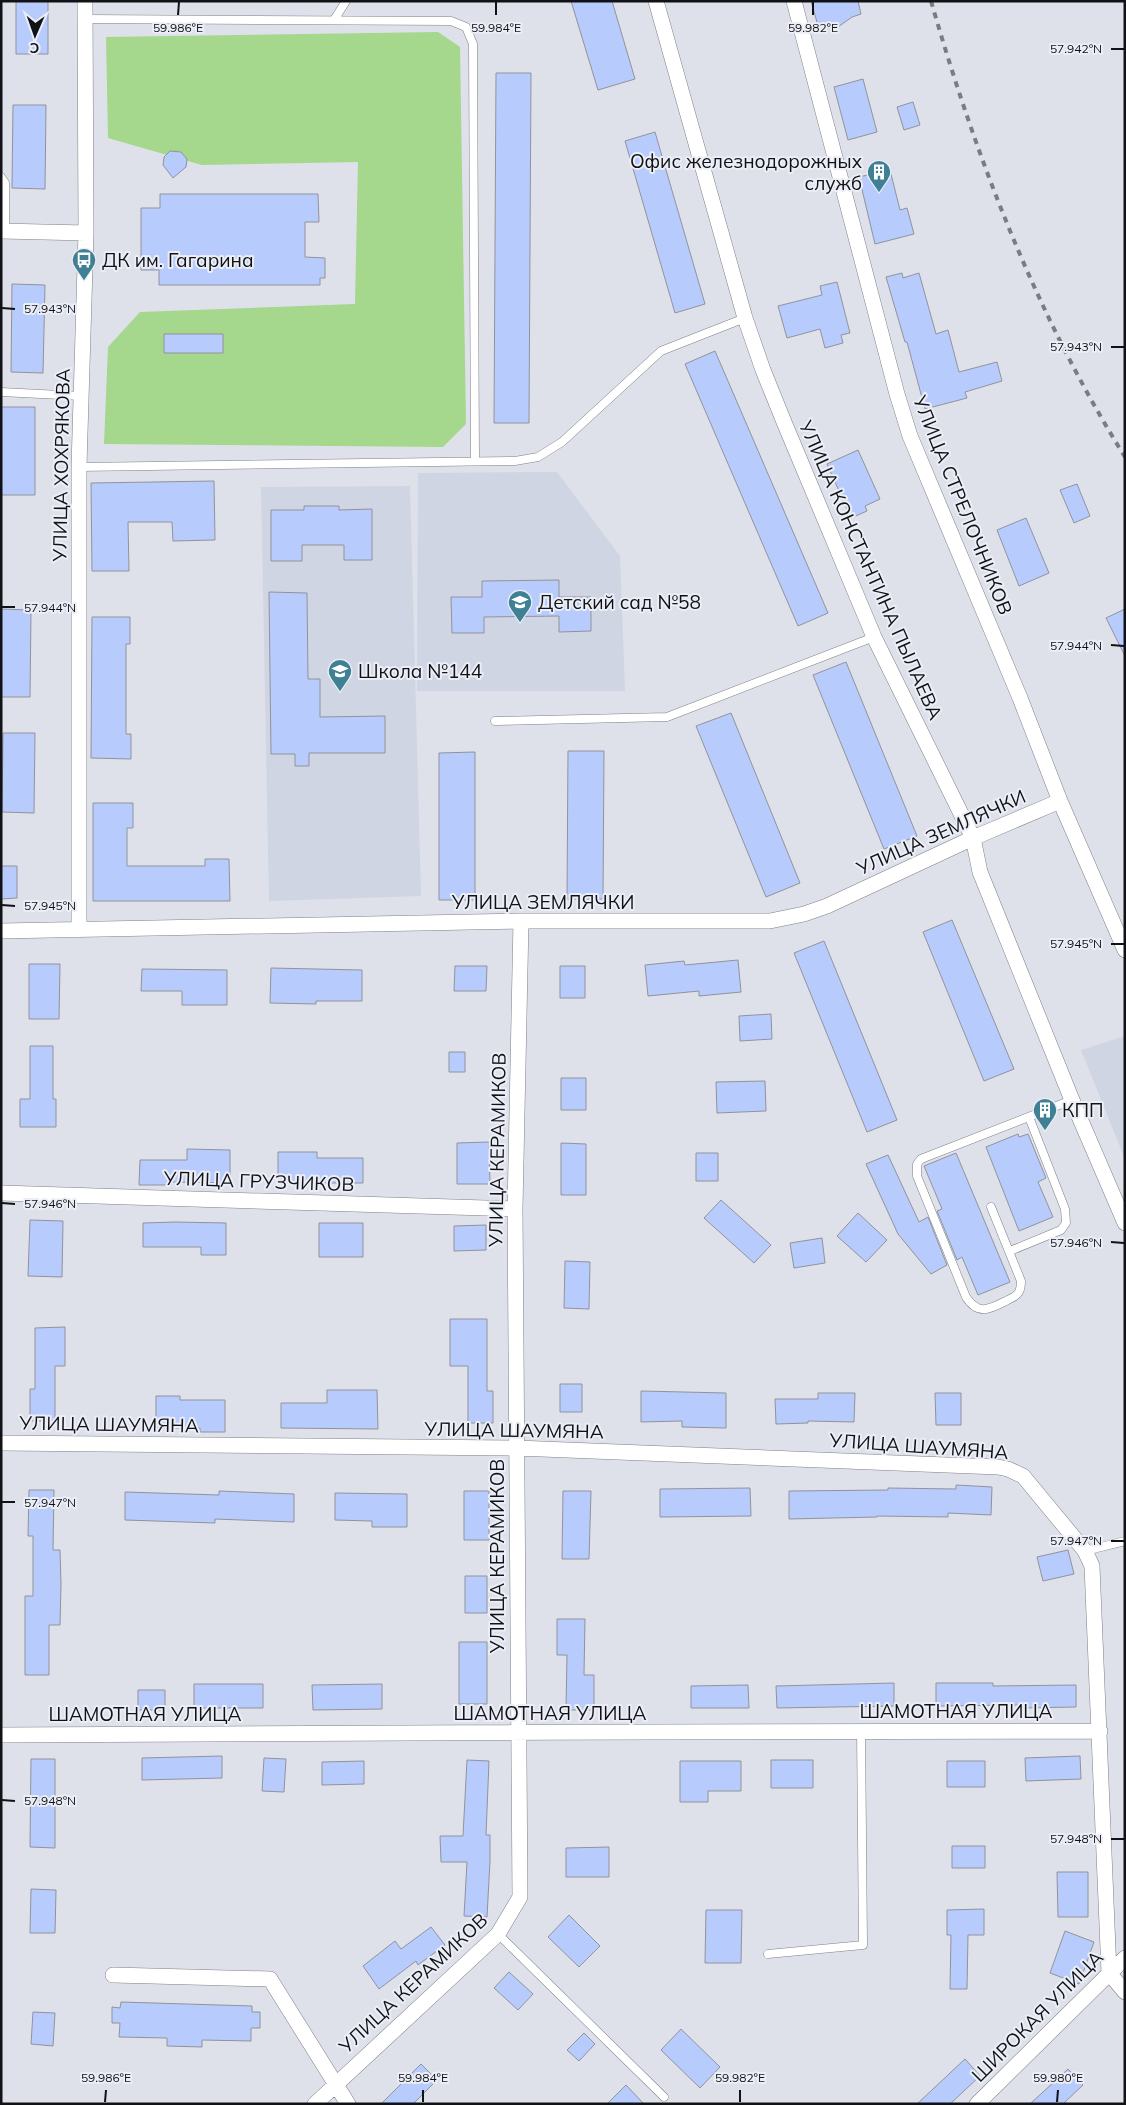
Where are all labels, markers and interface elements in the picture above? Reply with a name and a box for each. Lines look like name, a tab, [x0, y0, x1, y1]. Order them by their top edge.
north arrow	[10, 10, 60, 60]
text: 59.986°E	[153, 20, 203, 35]
text: 59.984°E	[471, 20, 521, 35]
text: 59.982°E	[788, 20, 838, 35]
text: С	[29, 39, 40, 57]
text: 57.942°N	[1050, 41, 1102, 56]
place label: Офис железнодорожных служб	[630, 149, 863, 195]
building icon: Офис железнодорожных служб	[866, 159, 892, 193]
bus stop icon: ДК им. Гагарина	[71, 247, 97, 281]
place label: ДК им. Гагарина	[102, 248, 254, 272]
text: 57.943°N	[24, 301, 76, 316]
text: 57.943°N	[1050, 339, 1102, 354]
street label: УЛИЦА ХОХРЯКОВА	[47, 368, 75, 563]
street label: УЛИЦА СТРЕЛОЧНИКОВ	[908, 391, 1018, 618]
street label: УЛИЦА КОНСТАНТИНА ПЫЛАЕВА	[794, 416, 948, 723]
school or university icon: Детский сад №58	[507, 589, 533, 623]
place label: Детский сад №58	[538, 590, 701, 614]
text: 57.944°N	[24, 600, 76, 615]
text: 57.944°N	[1050, 638, 1102, 653]
school or university icon: Школа №144	[327, 658, 353, 692]
place label: Школа №144	[358, 659, 482, 683]
street label: УЛИЦА ЗЕМЛЯЧКИ	[852, 784, 1029, 881]
street label: УЛИЦА ЗЕМЛЯЧКИ	[451, 890, 634, 914]
text: 57.945°N	[24, 898, 76, 913]
text: 57.945°N	[1050, 936, 1102, 951]
street label: УЛИЦА КЕРАМИКОВ	[483, 1053, 511, 1248]
building icon: КПП	[1032, 1097, 1058, 1131]
place label: КПП	[1062, 1098, 1104, 1122]
street label: УЛИЦА ГРУЗЧИКОВ	[162, 1166, 355, 1196]
text: 57.946°N	[24, 1196, 76, 1211]
text: 57.946°N	[1050, 1235, 1102, 1250]
street label: УЛИЦА ШАУМЯНА	[18, 1410, 199, 1438]
street label: УЛИЦА ШАУМЯНА	[423, 1416, 604, 1444]
street label: УЛИЦА ШАУМЯНА	[828, 1428, 1009, 1464]
street label: УЛИЦА КЕРАМИКОВ	[485, 1459, 509, 1654]
text: 57.947°N	[24, 1495, 76, 1510]
text: 57.947°N	[1050, 1533, 1102, 1548]
street label: ШАМОТНАЯ УЛИЦА	[859, 1699, 1053, 1723]
street label: ШАМОТНАЯ УЛИЦА	[453, 1701, 647, 1725]
street label: ШАМОТНАЯ УЛИЦА	[48, 1702, 242, 1726]
text: 57.948°N	[24, 1793, 76, 1808]
text: 57.948°N	[1050, 1831, 1102, 1846]
street label: УЛИЦА КЕРАМИКОВ	[333, 1908, 492, 2059]
street label: ШИРОКАЯ УЛИЦА	[966, 1945, 1108, 2087]
text: 59.986°E	[81, 2070, 131, 2085]
text: 59.984°E	[398, 2070, 448, 2085]
text: 59.982°E	[715, 2070, 765, 2085]
text: 59.980°E	[1033, 2070, 1083, 2085]

